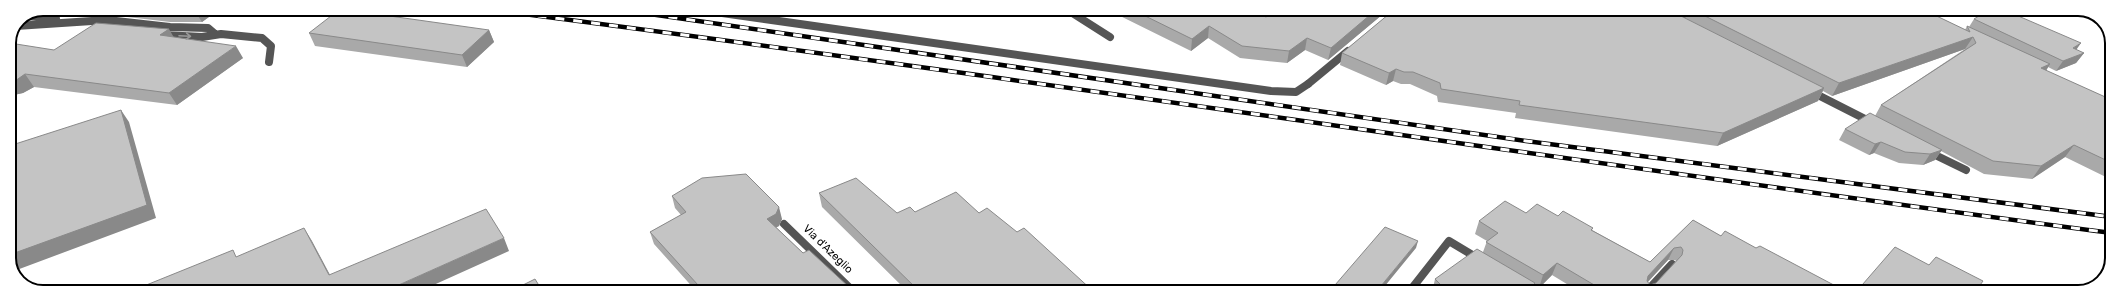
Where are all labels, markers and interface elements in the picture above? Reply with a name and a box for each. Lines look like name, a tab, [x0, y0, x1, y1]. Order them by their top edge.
one-way arrow	[178, 32, 191, 40]
street label: Via d'Azeglio	[800, 222, 856, 276]

